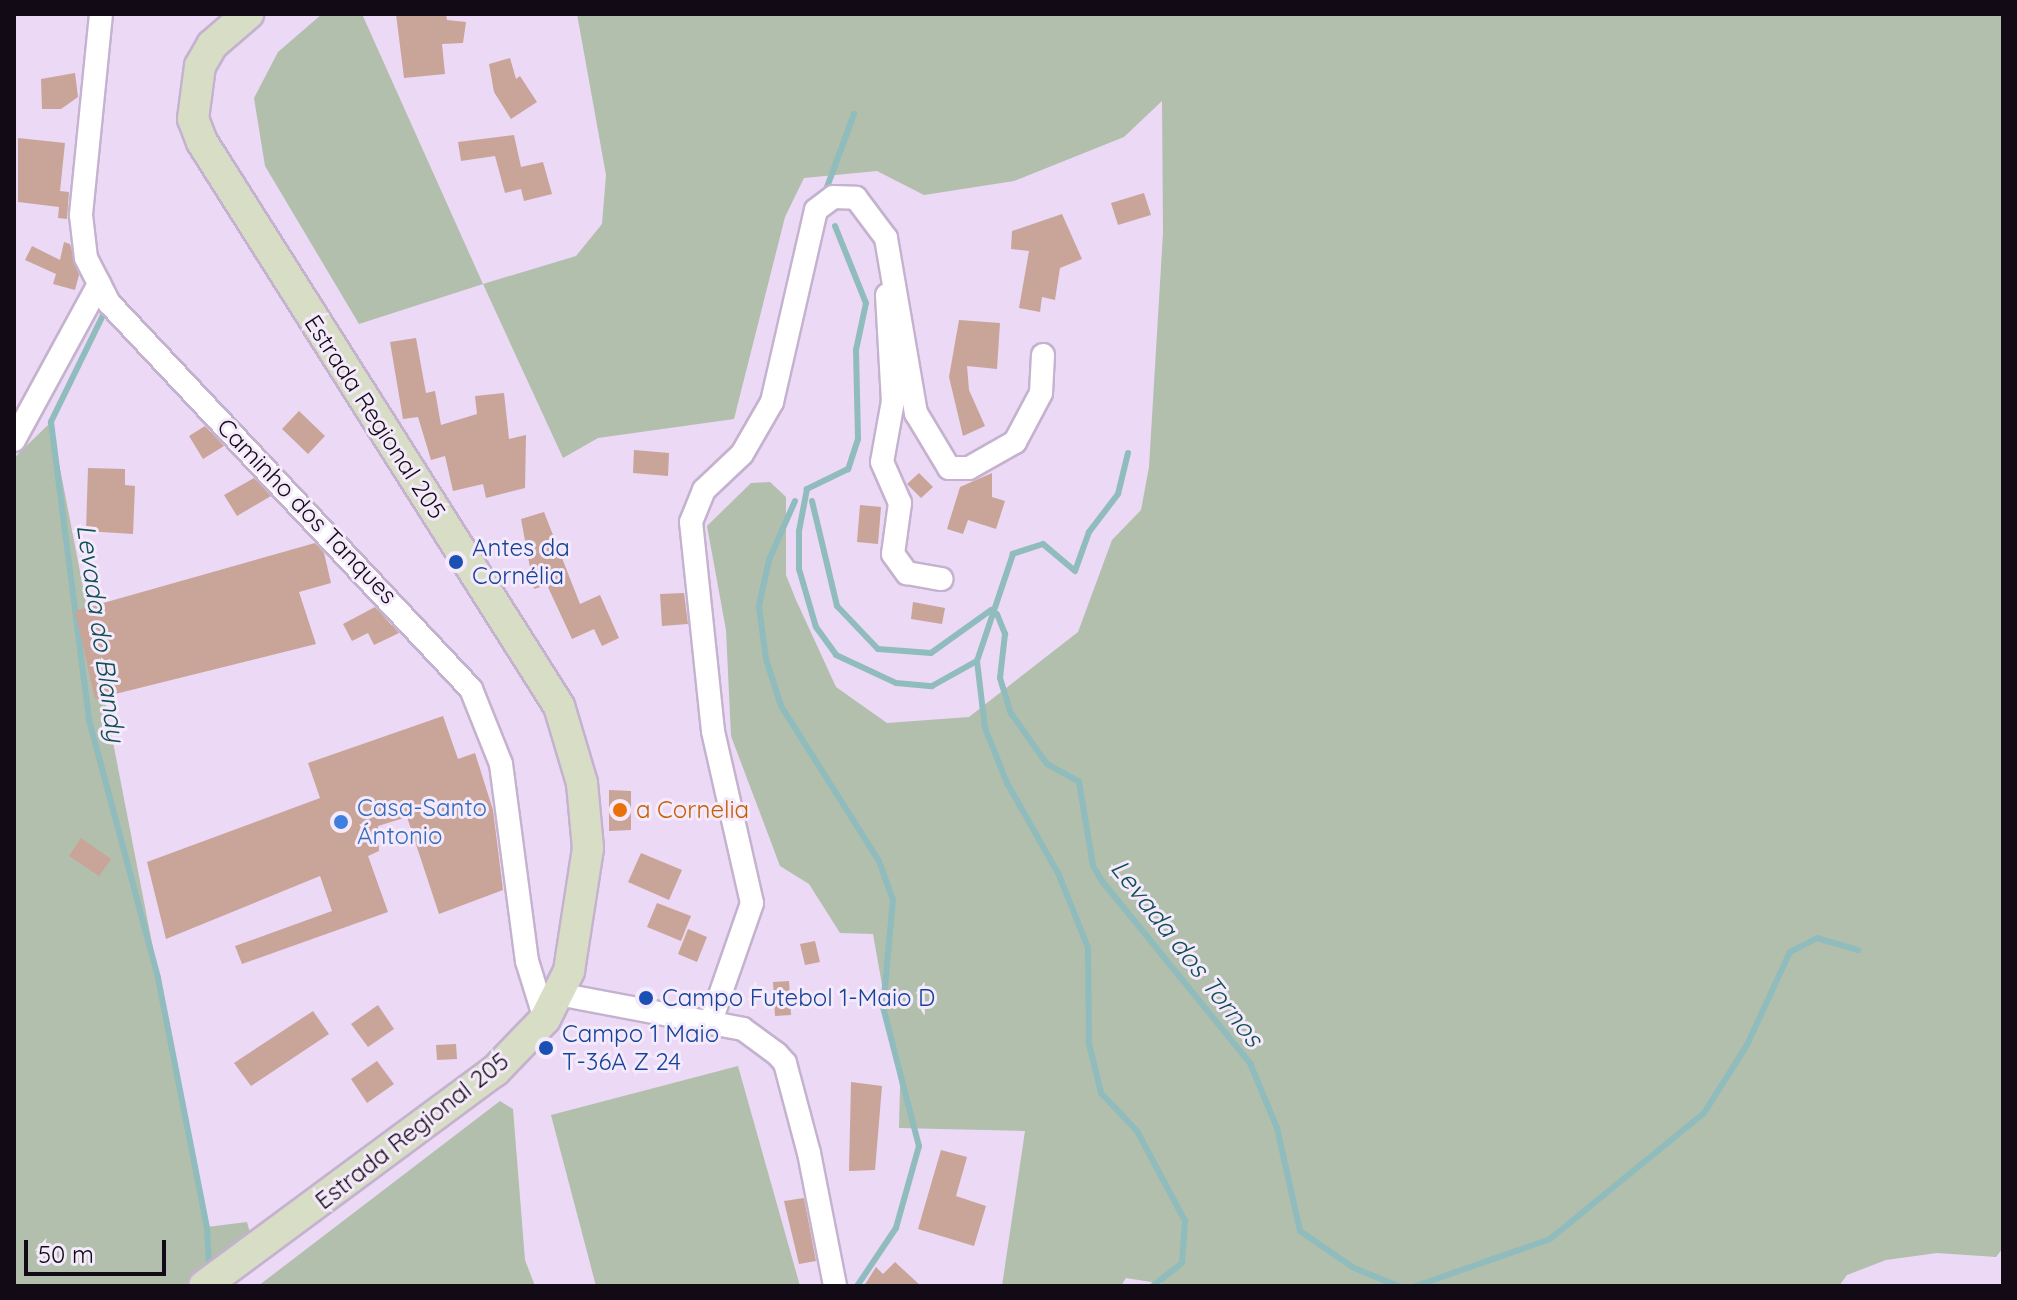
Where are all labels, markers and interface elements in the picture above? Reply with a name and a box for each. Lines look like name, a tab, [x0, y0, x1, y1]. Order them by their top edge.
street label: Estrada Regional 205	[298, 310, 452, 524]
street label: Caminho dos Tanques	[211, 412, 403, 610]
water label: Levada do Blandy	[70, 522, 132, 744]
place label: Antes da Cornélia	[472, 534, 570, 590]
marker: Antes da Cornélia	[447, 553, 465, 571]
place label: Casa-Santo Ántonio	[357, 794, 487, 850]
place label: a Cornelia	[636, 796, 749, 824]
marker: a Cornelia	[611, 801, 629, 819]
marker: Casa-Santo Ántonio	[332, 813, 350, 831]
water label: Levada dos Tornos	[1104, 853, 1270, 1053]
place label: Campo Futebol 1-Maio D	[662, 984, 935, 1012]
marker: Campo Futebol 1-Maio D	[637, 989, 655, 1007]
place label: Campo 1 Maio T-36A Z 24	[562, 1020, 719, 1076]
marker: Campo 1 Maio T-36A Z 24	[537, 1039, 555, 1057]
street label: Estrada Regional 205	[310, 1047, 514, 1215]
scale bar	[28, 1224, 170, 1274]
text: 50 m	[38, 1239, 94, 1269]

